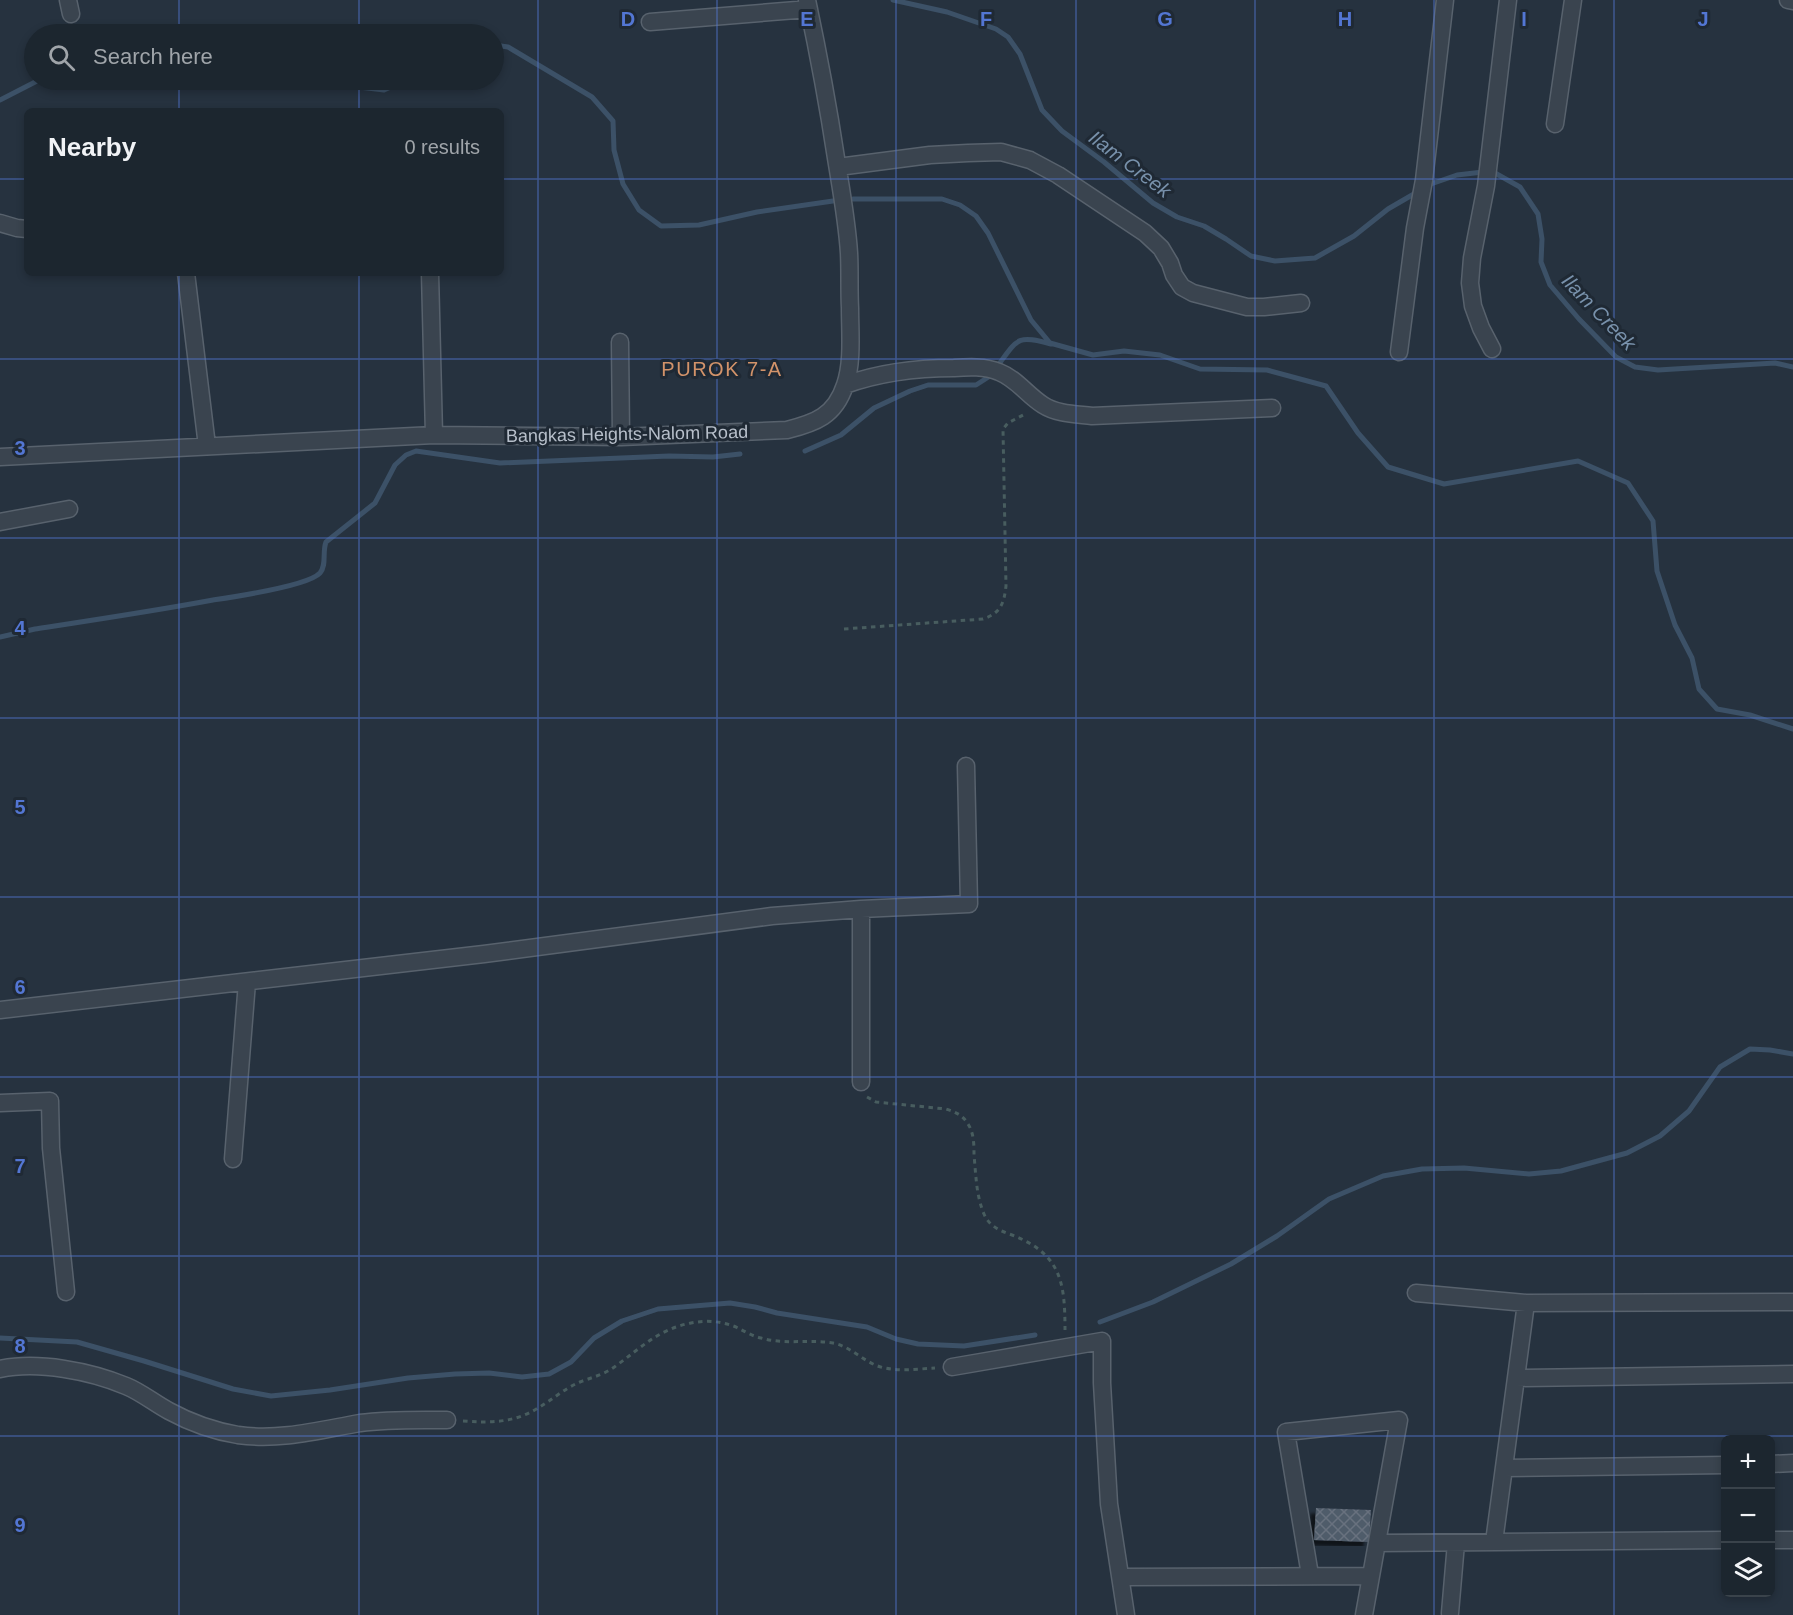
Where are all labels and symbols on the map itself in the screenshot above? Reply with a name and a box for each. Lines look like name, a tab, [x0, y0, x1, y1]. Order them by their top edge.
text: D	[621, 8, 635, 30]
text: E	[800, 8, 814, 30]
text: F	[980, 8, 992, 30]
text: G	[1157, 8, 1173, 30]
text: H	[1338, 8, 1352, 30]
text: I	[1521, 8, 1527, 30]
text: J	[1697, 8, 1709, 30]
water label: Ilam Creek	[1085, 126, 1176, 202]
water label: Ilam Creek	[1557, 270, 1641, 355]
district label: PUROK 7-A	[661, 358, 783, 380]
street label: Bangkas Heights-Nalom Road	[506, 422, 748, 446]
text: 3	[14, 437, 26, 459]
text: 4	[14, 617, 26, 639]
text: 5	[14, 796, 26, 818]
text: 6	[14, 976, 26, 998]
text: 7	[14, 1155, 26, 1177]
text: 8	[14, 1335, 26, 1357]
text: 9	[14, 1514, 26, 1536]

